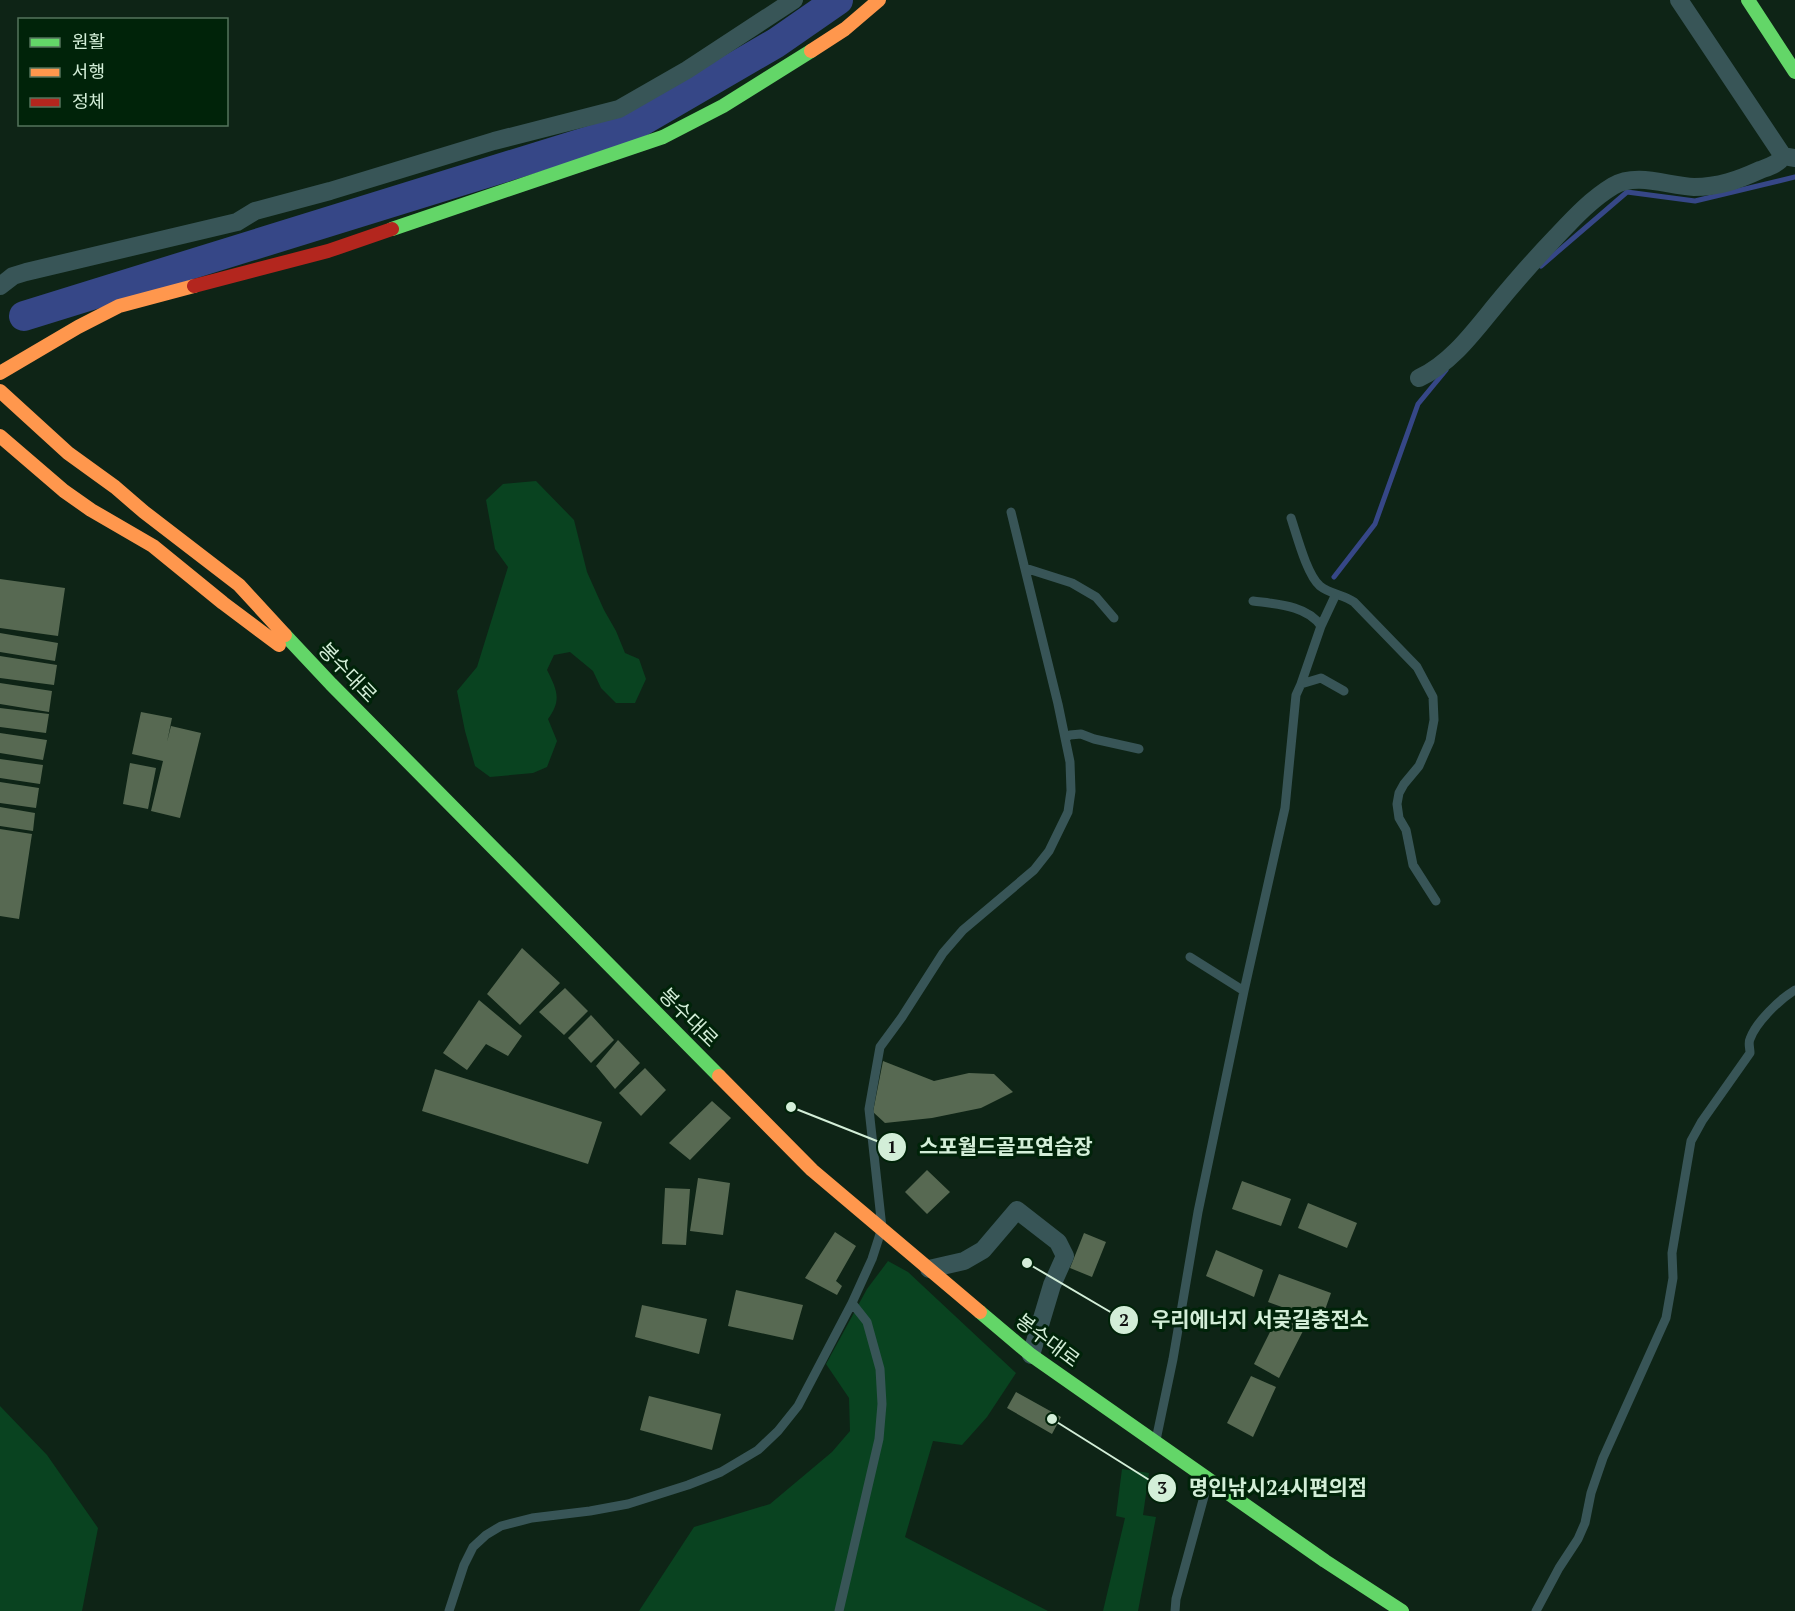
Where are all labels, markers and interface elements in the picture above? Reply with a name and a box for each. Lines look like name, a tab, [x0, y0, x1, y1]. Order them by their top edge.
legend	[18, 18, 228, 126]
text: 원활	[72, 29, 105, 53]
text: 서행	[72, 59, 105, 83]
text: 정체	[72, 89, 105, 113]
street label: 봉수대로	[313, 636, 383, 708]
street label: 봉수대로	[653, 981, 725, 1053]
callout: 스포월드골프연습장	[877, 1127, 1105, 1166]
text: 스포월드골프연습장	[919, 1132, 1093, 1160]
text: 1	[887, 1134, 897, 1158]
callout: 우리에너지 서곶길충전소	[1109, 1300, 1381, 1339]
text: 우리에너지 서곶길충전소	[1151, 1305, 1369, 1333]
street label: 봉수대로	[1010, 1307, 1086, 1373]
text: 2	[1119, 1307, 1129, 1331]
callout: 명인낚시24시편의점	[1147, 1469, 1379, 1508]
text: 명인낚시24시편의점	[1189, 1473, 1367, 1501]
text: 3	[1157, 1475, 1167, 1499]

